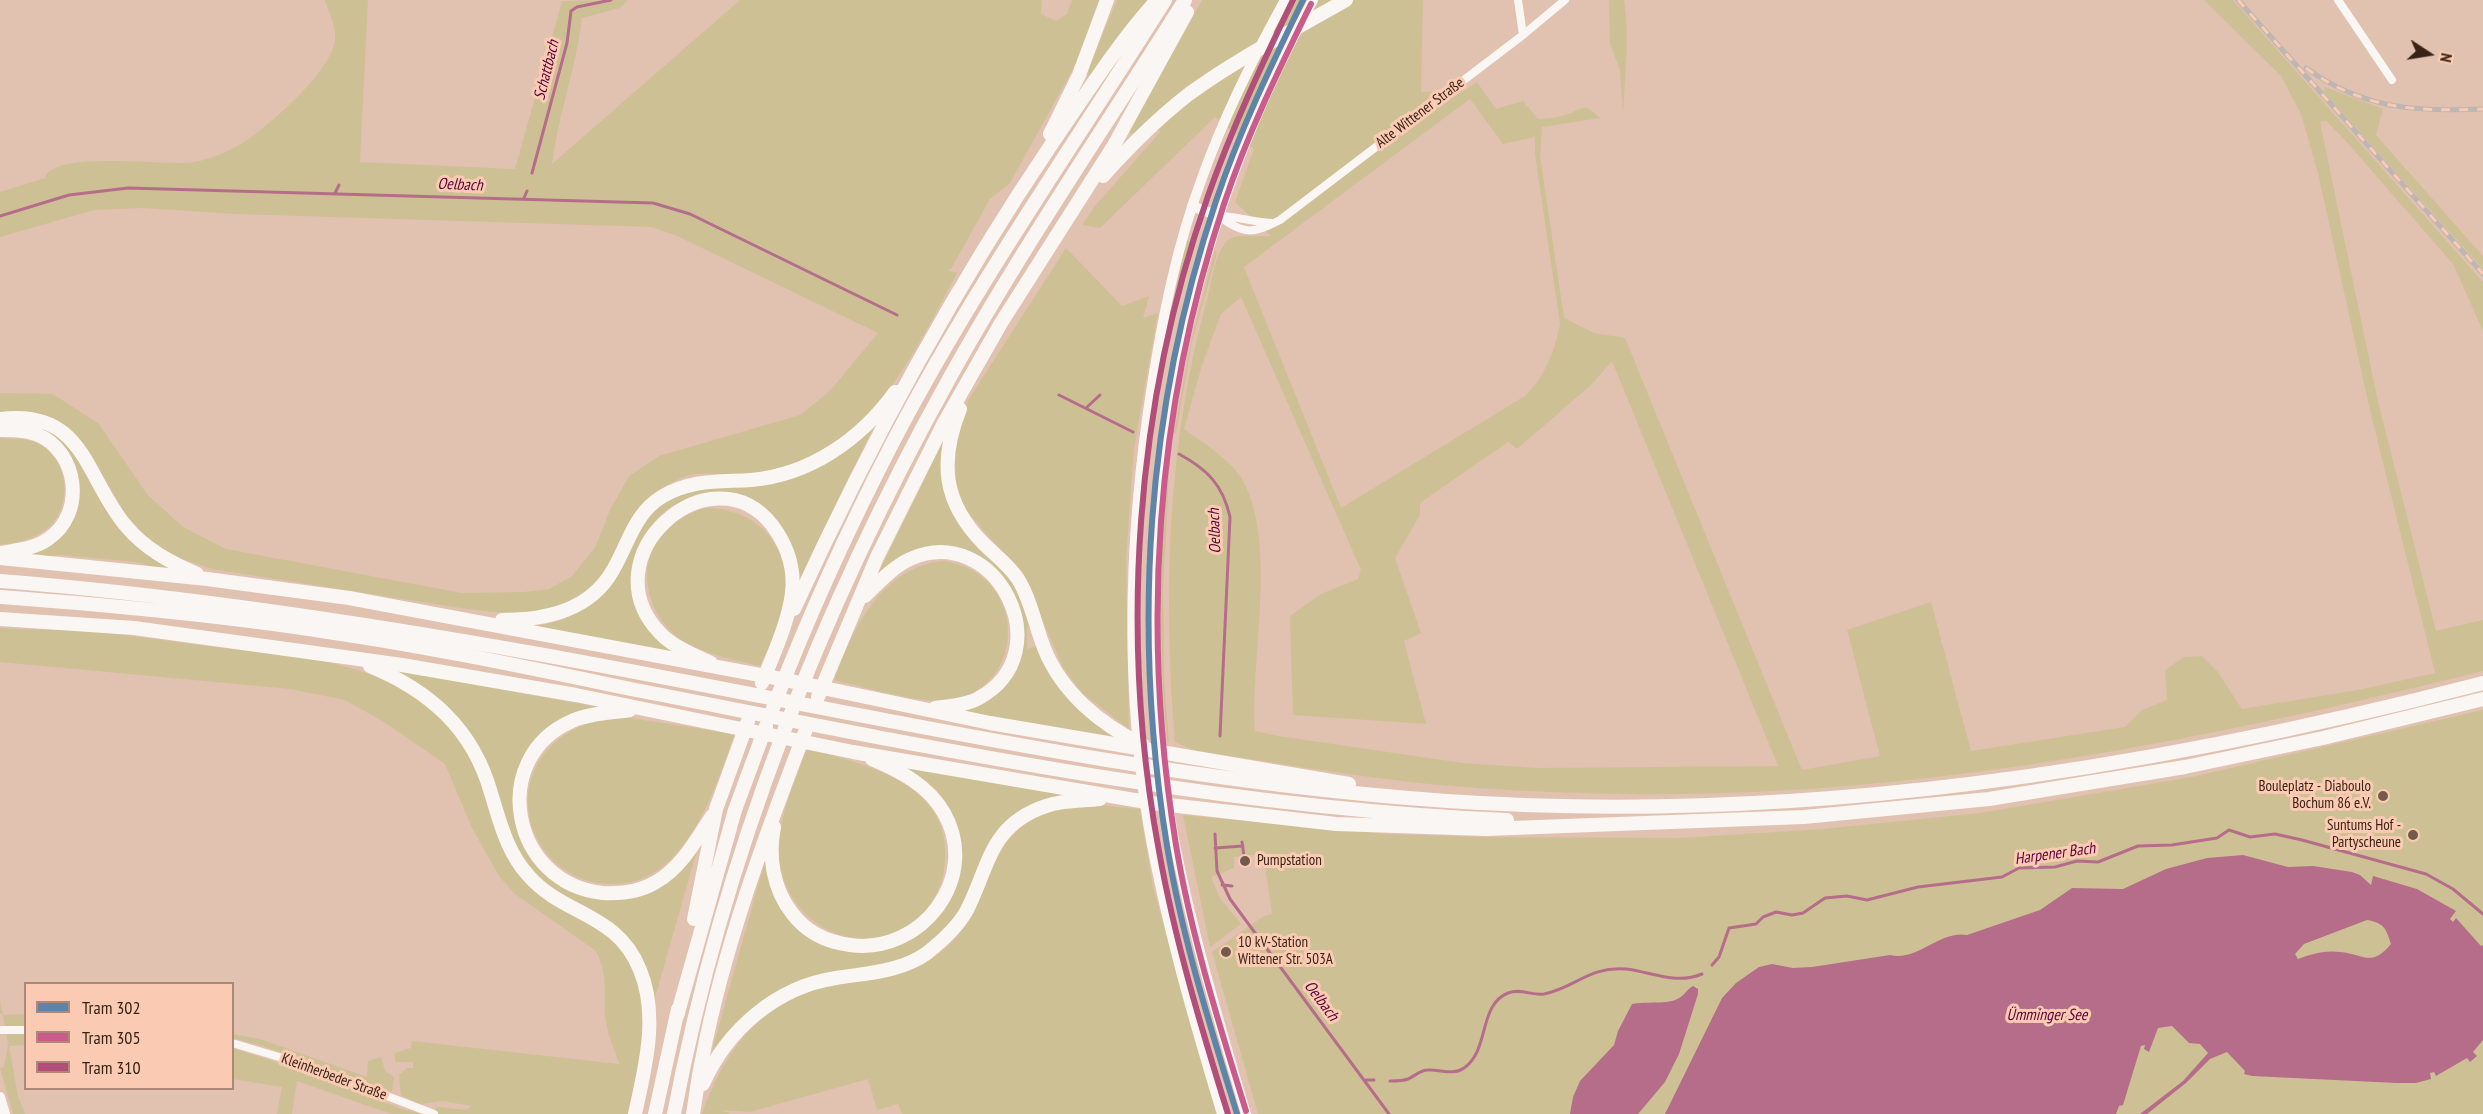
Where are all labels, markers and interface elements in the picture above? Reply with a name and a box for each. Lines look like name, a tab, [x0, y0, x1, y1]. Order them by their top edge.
north arrow	[2399, 24, 2459, 84]
water label: Schattbach	[530, 38, 564, 102]
text: N	[2436, 51, 2457, 64]
street label: Alte Wittener Straße	[1372, 74, 1468, 152]
water label: Oelbach	[437, 175, 483, 195]
water label: Oelbach	[1205, 508, 1225, 554]
place label: Bouleplatz - Diaboulo Bochum 86 e.V.	[2258, 778, 2371, 813]
marker: Bouleplatz - Diaboulo Bochum 86 e.V.	[2376, 789, 2390, 803]
place label: Suntums Hof - Partyscheune	[2327, 817, 2401, 852]
marker: Suntums Hof - Partyscheune	[2406, 828, 2420, 842]
water label: Harpener Bach	[2014, 839, 2096, 869]
place label: Pumpstation	[1257, 852, 1322, 870]
marker: Pumpstation	[1238, 854, 1252, 868]
place label: 10 kV-Station Wittener Str. 503A	[1238, 934, 1333, 969]
marker: 10 kV-Station Wittener Str. 503A	[1219, 945, 1233, 959]
water label: Oelbach	[1300, 977, 1342, 1025]
legend	[24, 982, 234, 1090]
text: Tram 302	[82, 996, 140, 1019]
water label: Ümminger See	[2007, 1005, 2087, 1025]
text: Tram 305	[82, 1026, 140, 1049]
street label: Kleinherbeder Straße	[279, 1050, 389, 1104]
text: Tram 310	[82, 1056, 140, 1079]

